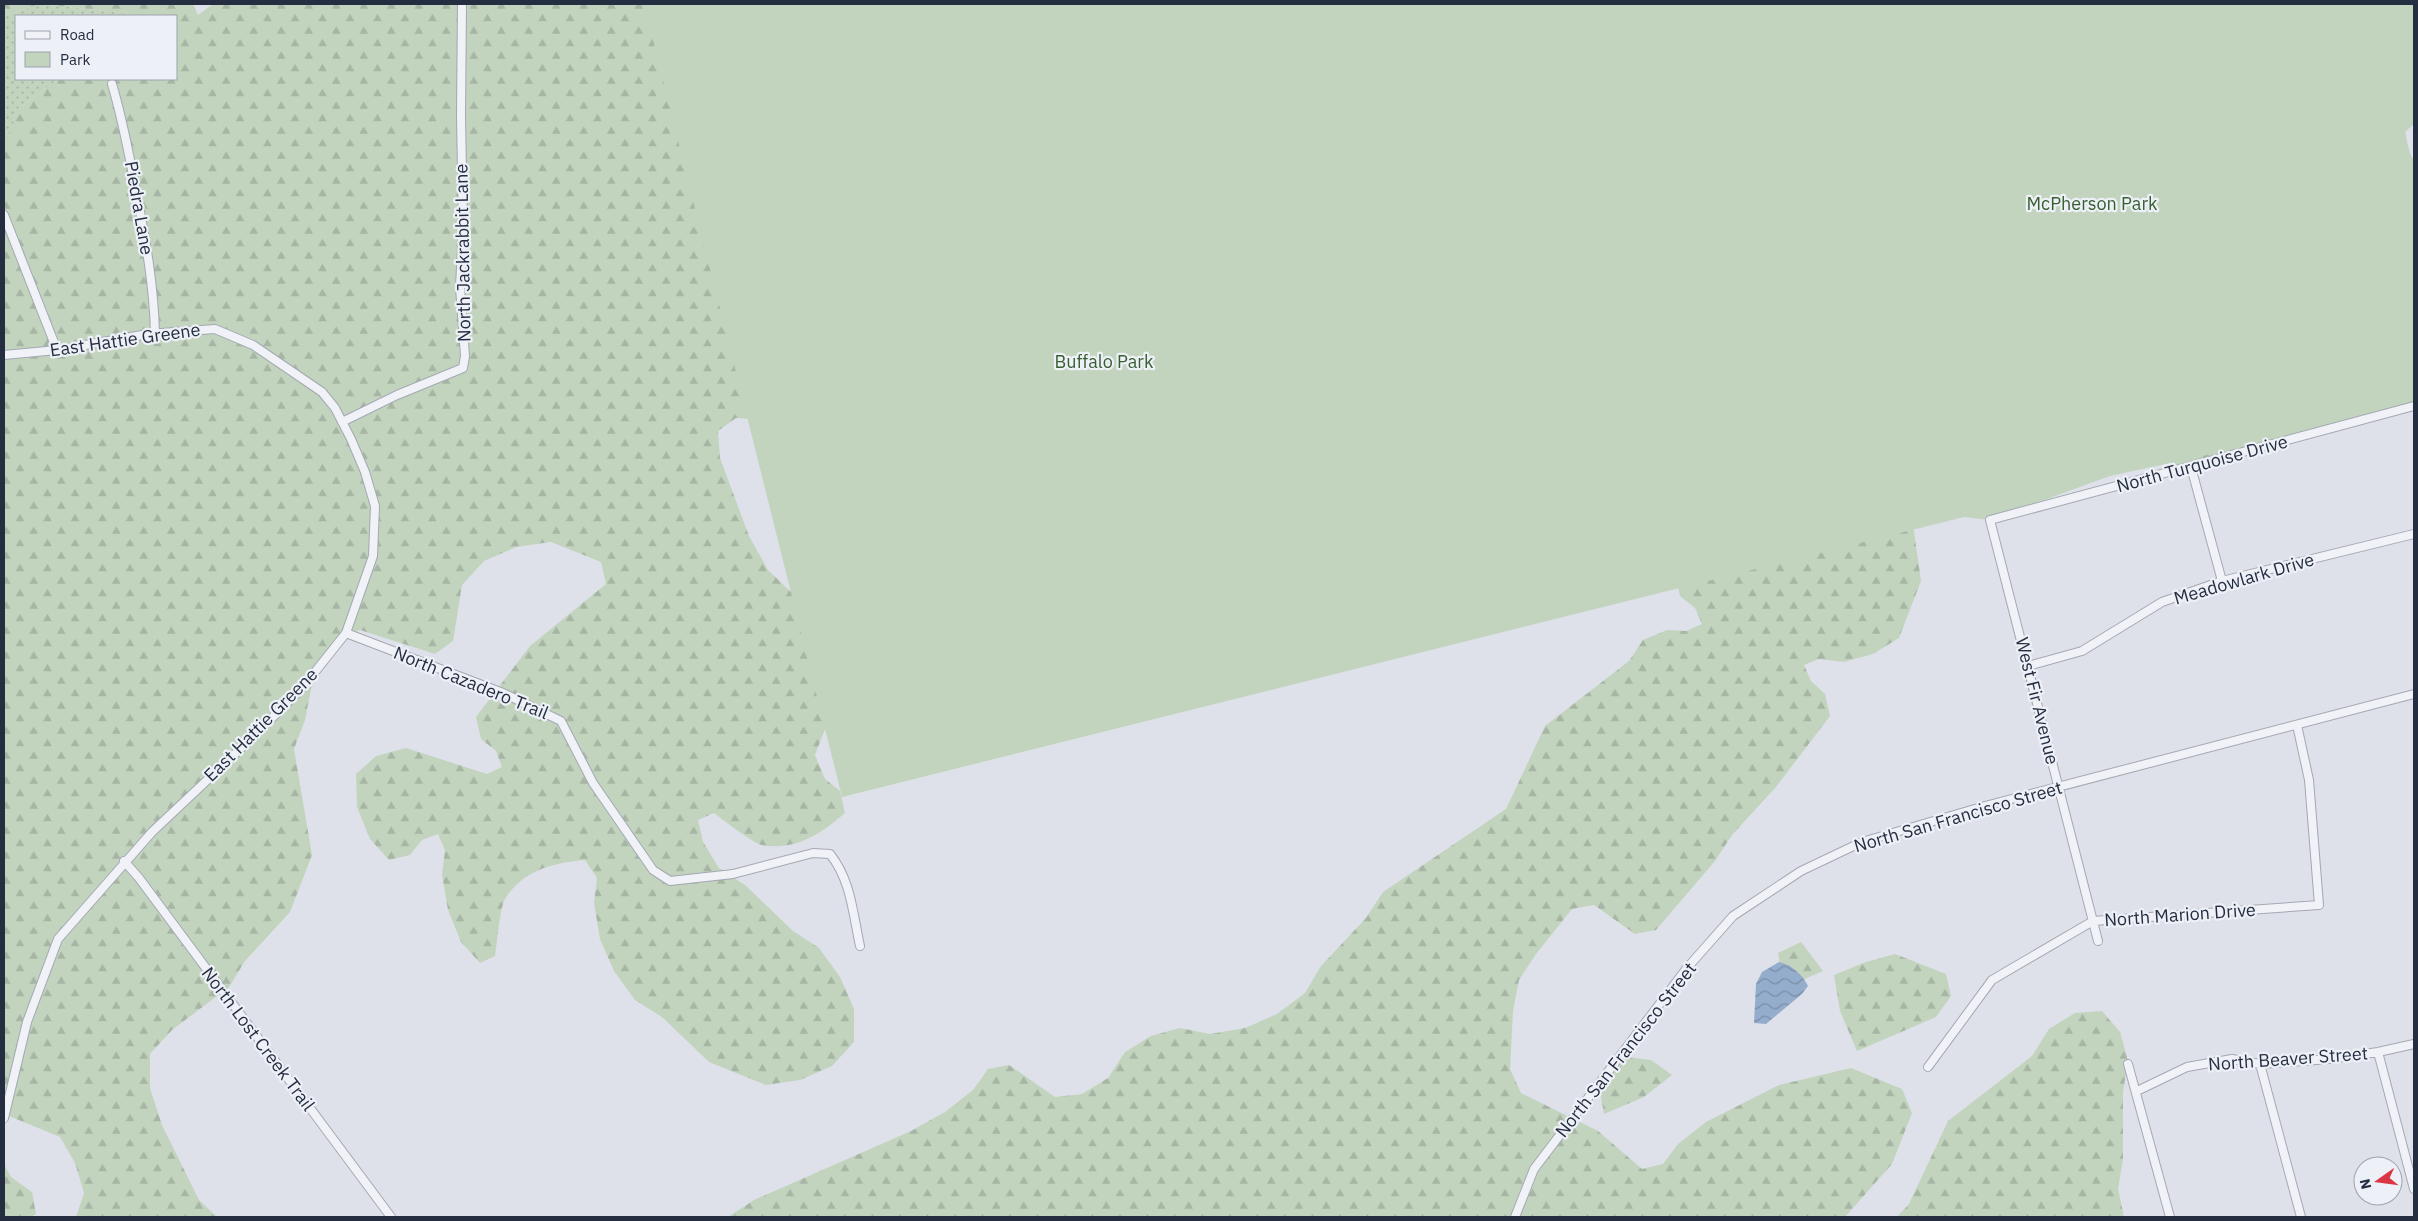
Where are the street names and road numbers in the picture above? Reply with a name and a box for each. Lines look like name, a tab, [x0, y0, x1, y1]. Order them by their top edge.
street label: Piedra Lane	[120, 159, 159, 257]
street label: North Jackrabbit Lane	[449, 163, 476, 342]
street label: East Hattie Greene	[48, 318, 202, 361]
street label: North Turquoise Drive	[2114, 430, 2290, 497]
street label: Meadowlark Drive	[2171, 547, 2317, 610]
street label: West Fir Avenue	[2011, 635, 2064, 767]
street label: North Cazadero Trail	[390, 641, 552, 724]
street label: East Hattie Greene	[199, 663, 322, 786]
street label: North San Francisco Street	[1851, 776, 2065, 857]
street label: North Marion Drive	[2103, 898, 2257, 931]
street label: North San Francisco Street	[1550, 958, 1701, 1142]
street label: North Lost Creek Trail	[197, 962, 320, 1115]
street label: North Beaver Street	[2207, 1041, 2369, 1076]

